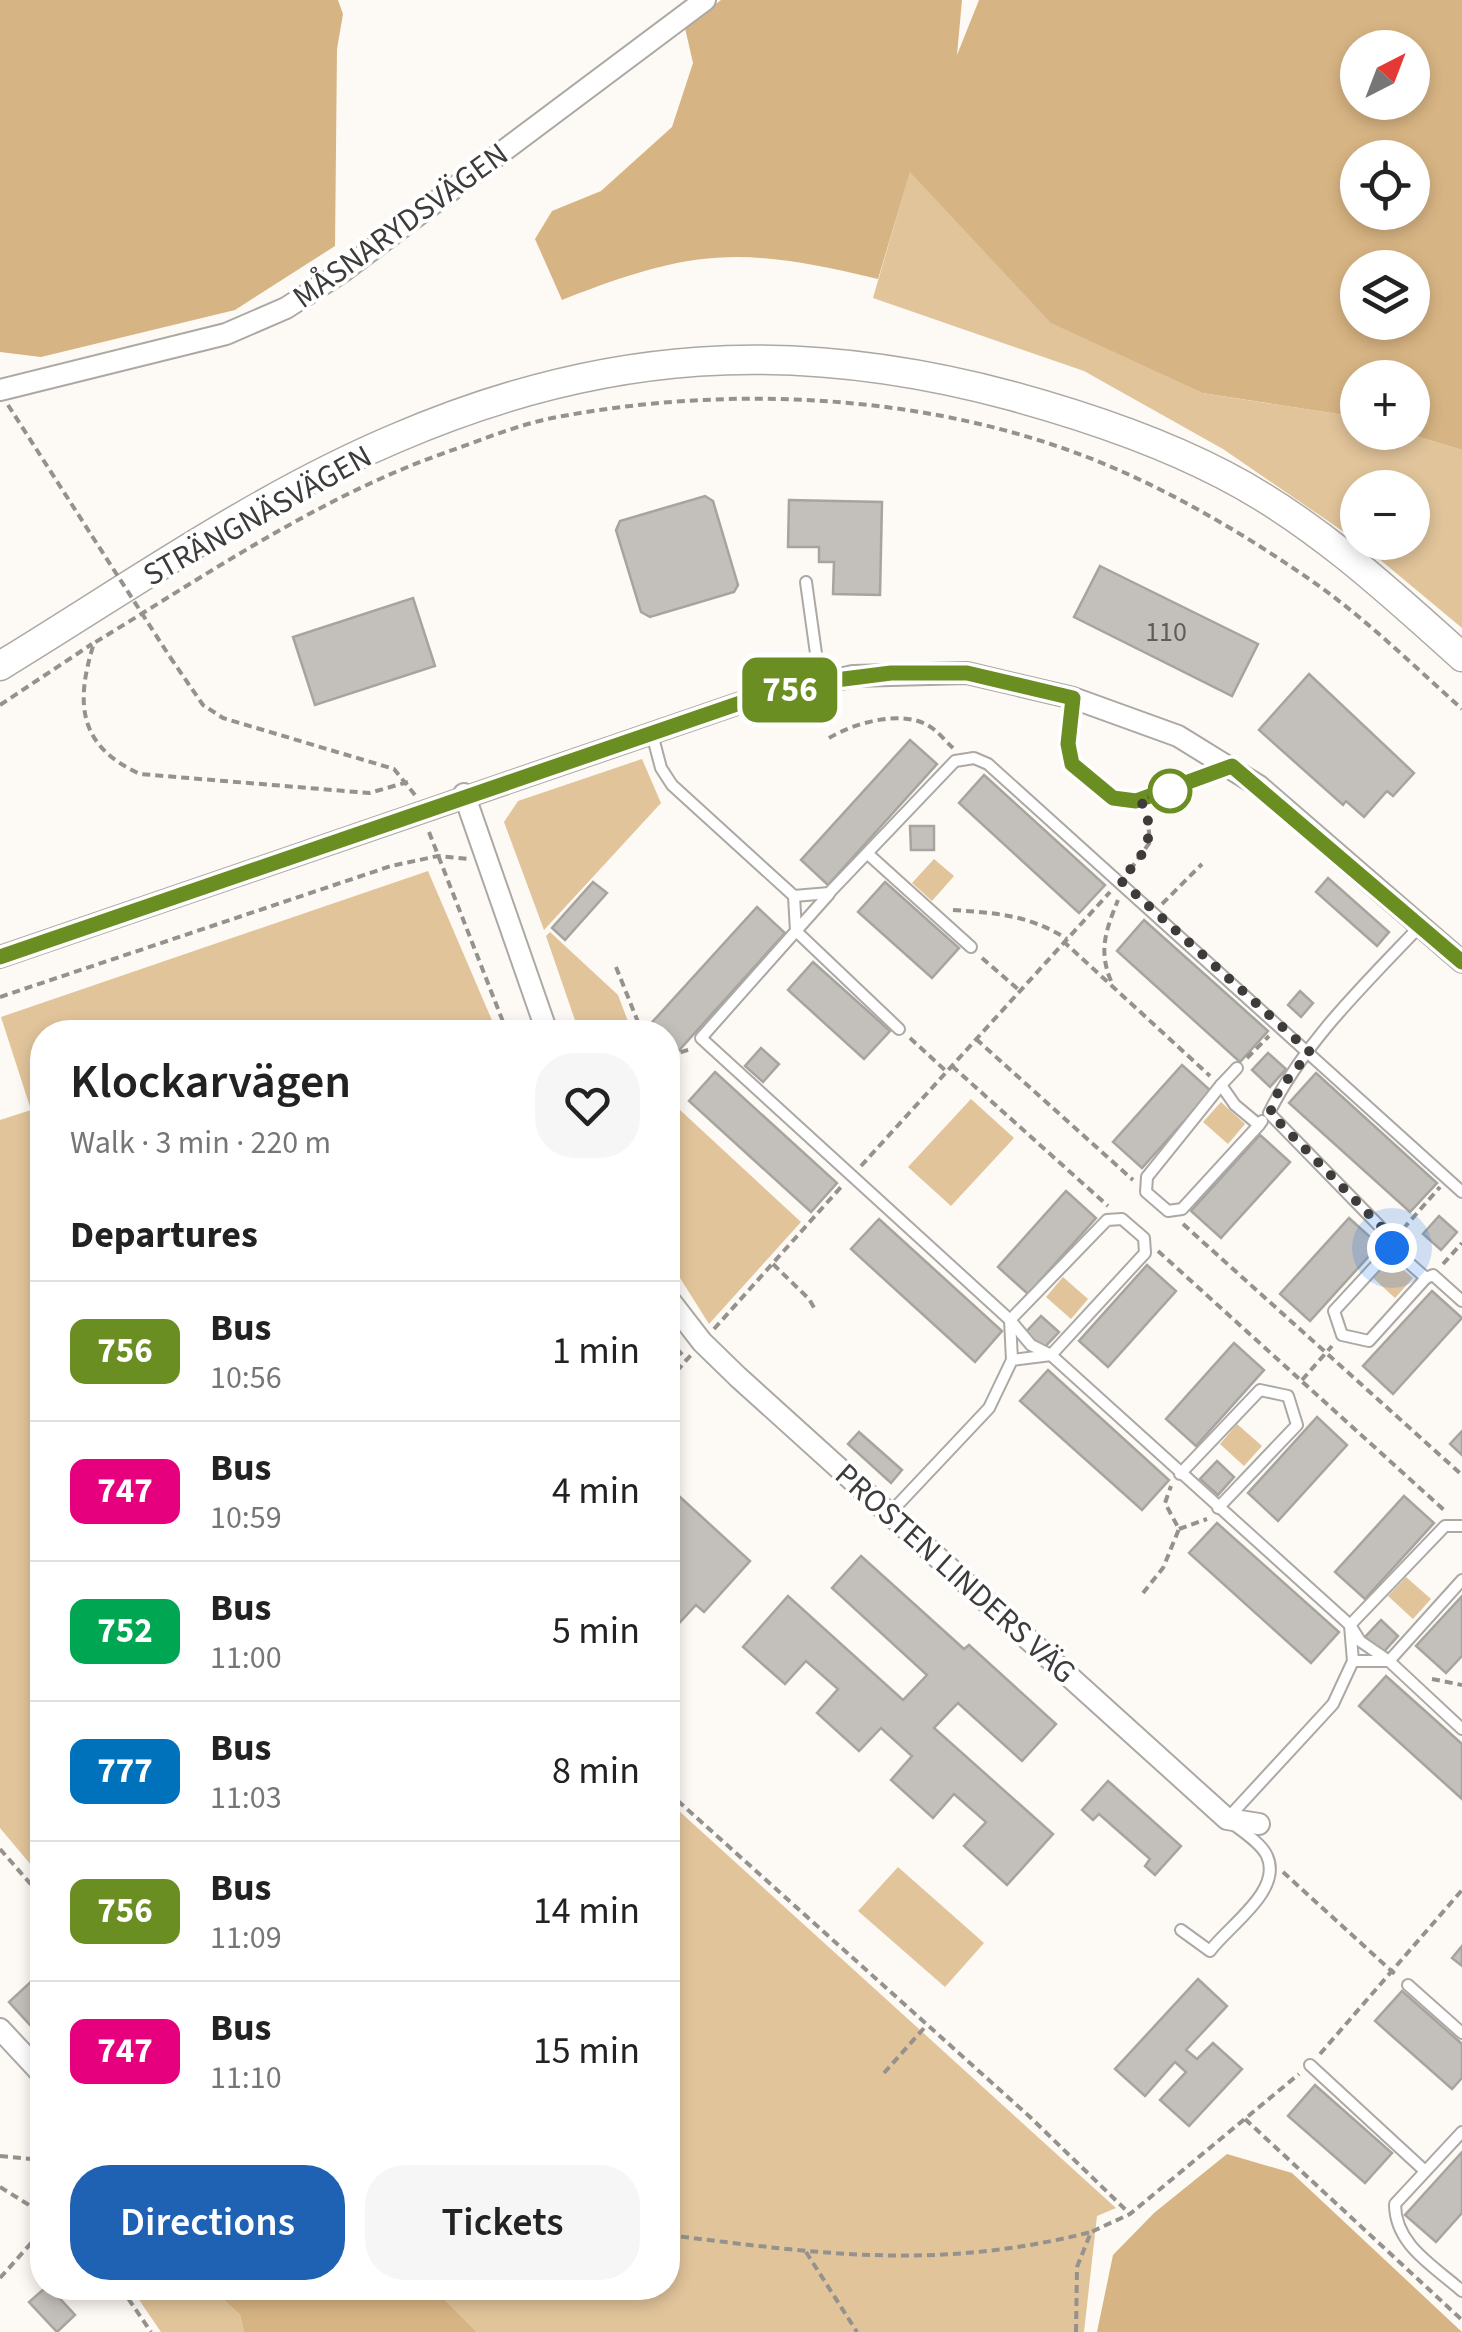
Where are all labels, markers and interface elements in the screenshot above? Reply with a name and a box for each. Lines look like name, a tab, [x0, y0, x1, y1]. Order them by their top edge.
north arrow	[1340, 30, 1430, 120]
map controls	[1340, 30, 1430, 560]
street label: MÅSNARYDSVÄGEN	[283, 132, 518, 320]
button: locate	[1340, 140, 1430, 230]
button: layers	[1340, 250, 1430, 340]
button: +	[1340, 360, 1430, 450]
street label: STRÄNGNÄSVÄGEN	[135, 434, 380, 598]
button: −	[1340, 470, 1430, 560]
house number: 110	[1145, 612, 1187, 652]
line badge: 756	[732, 658, 848, 722]
text: 756	[762, 665, 818, 715]
unlabelled marker	[1149, 770, 1191, 812]
text: Klockarvägen	[70, 1048, 351, 1116]
button: heart	[535, 1053, 640, 1158]
text: Walk · 3 min · 220 m	[70, 1120, 331, 1166]
text: Departures	[70, 1208, 258, 1262]
your location	[1367, 1223, 1417, 1273]
text: Bus	[210, 1301, 271, 1355]
text: 1 min	[552, 1324, 640, 1378]
text: 756	[97, 1326, 153, 1376]
text: 10:56	[210, 1355, 282, 1401]
text: Bus	[210, 1441, 271, 1495]
street label: PROSTEN LINDERS VÄG	[825, 1453, 1086, 1695]
text: 4 min	[552, 1464, 640, 1518]
text: 747	[97, 1466, 153, 1516]
text: 10:59	[210, 1495, 282, 1541]
text: Bus	[210, 1581, 271, 1635]
text: 5 min	[552, 1604, 640, 1658]
text: 752	[97, 1606, 153, 1656]
text: 11:00	[210, 1635, 282, 1681]
text: Bus	[210, 1721, 271, 1775]
text: 8 min	[552, 1744, 640, 1798]
text: 777	[97, 1746, 153, 1796]
text: 11:03	[210, 1775, 282, 1821]
text: Bus	[210, 1861, 271, 1915]
text: 14 min	[533, 1884, 640, 1938]
text: 756	[97, 1886, 153, 1936]
text: 11:09	[210, 1915, 282, 1961]
text: Bus	[210, 2001, 271, 2055]
text: 15 min	[533, 2024, 640, 2078]
text: 747	[97, 2026, 153, 2076]
text: 11:10	[210, 2055, 282, 2101]
button: Directions	[70, 2165, 345, 2280]
button: Tickets	[365, 2165, 640, 2280]

